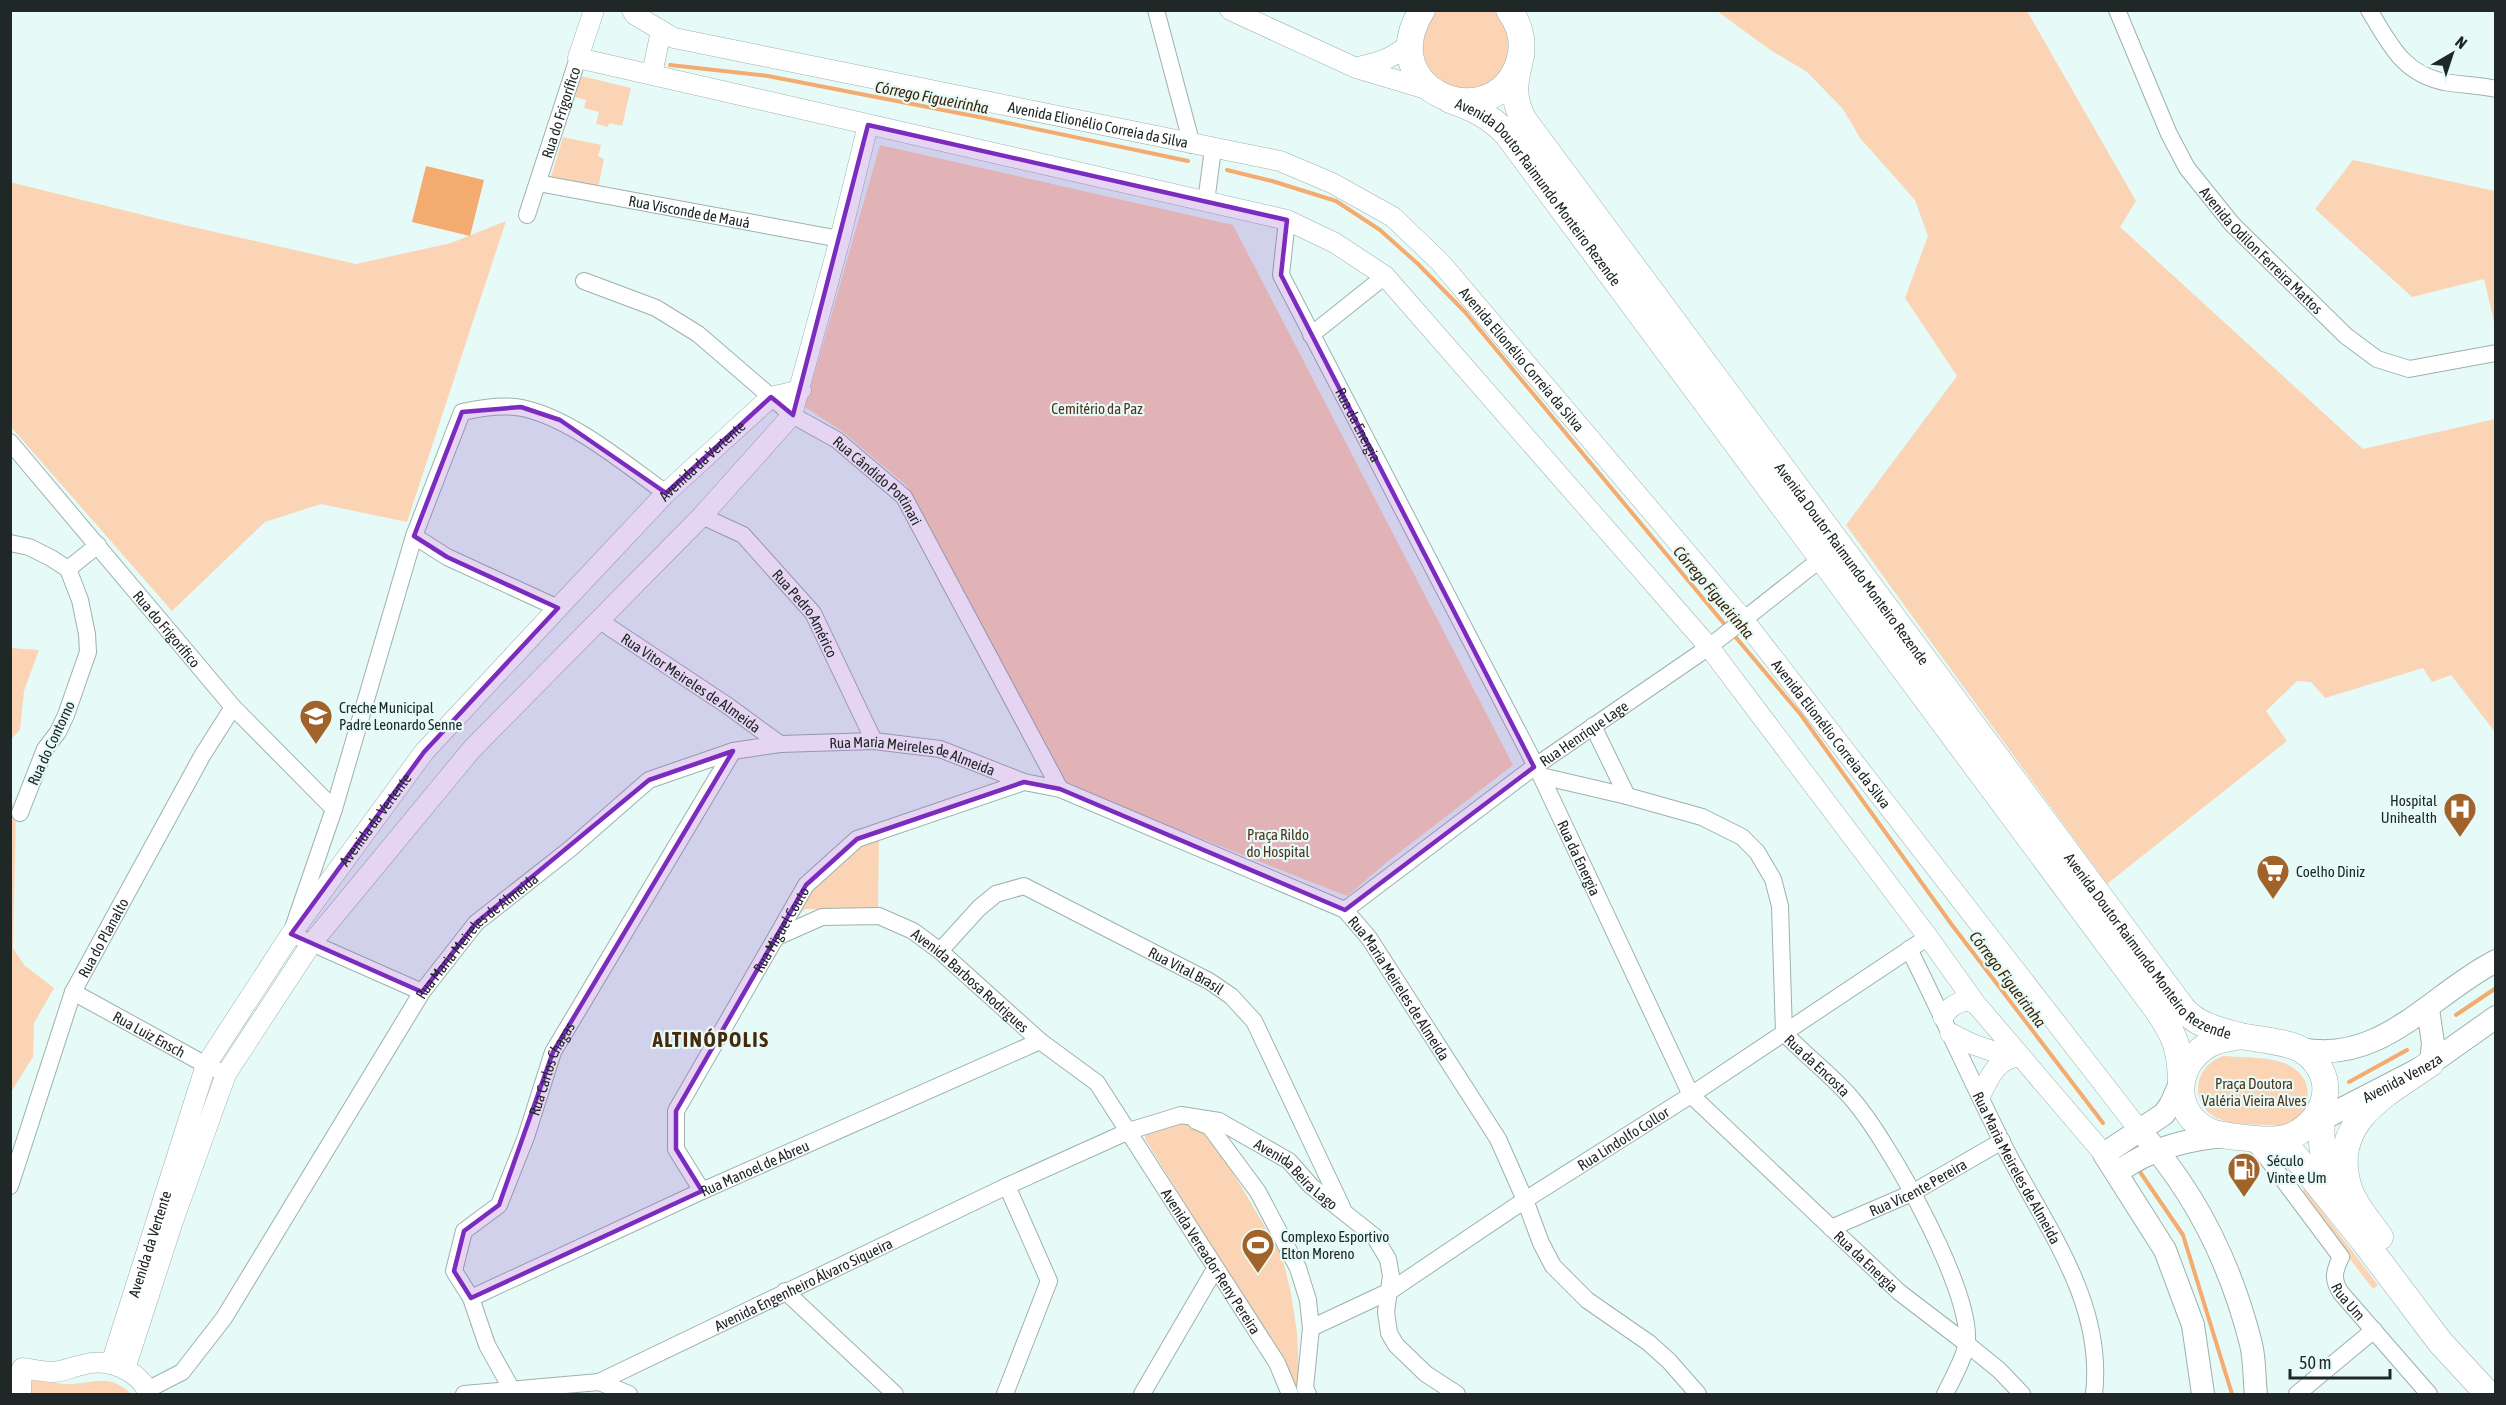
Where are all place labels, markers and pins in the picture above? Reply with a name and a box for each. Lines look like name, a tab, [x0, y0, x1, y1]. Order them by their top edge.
school or university icon: Creche Municipal Padre Leonardo Senne	[298, 698, 334, 745]
place label: Creche Municipal Padre Leonardo Senne	[339, 699, 463, 733]
hospital icon: Hospital Unihealth	[2442, 791, 2478, 838]
place label: Hospital Unihealth	[2381, 792, 2437, 826]
supermarket icon: Coelho Diniz	[2255, 853, 2291, 900]
place label: Coelho Diniz	[2296, 863, 2366, 880]
fuel station icon: Século Vinte e Um	[2226, 1151, 2262, 1198]
place label: Século Vinte e Um	[2267, 1152, 2327, 1186]
sports icon: Complexo Esportivo Elton Moreno	[1240, 1227, 1276, 1274]
place label: Complexo Esportivo Elton Moreno	[1281, 1228, 1389, 1262]

